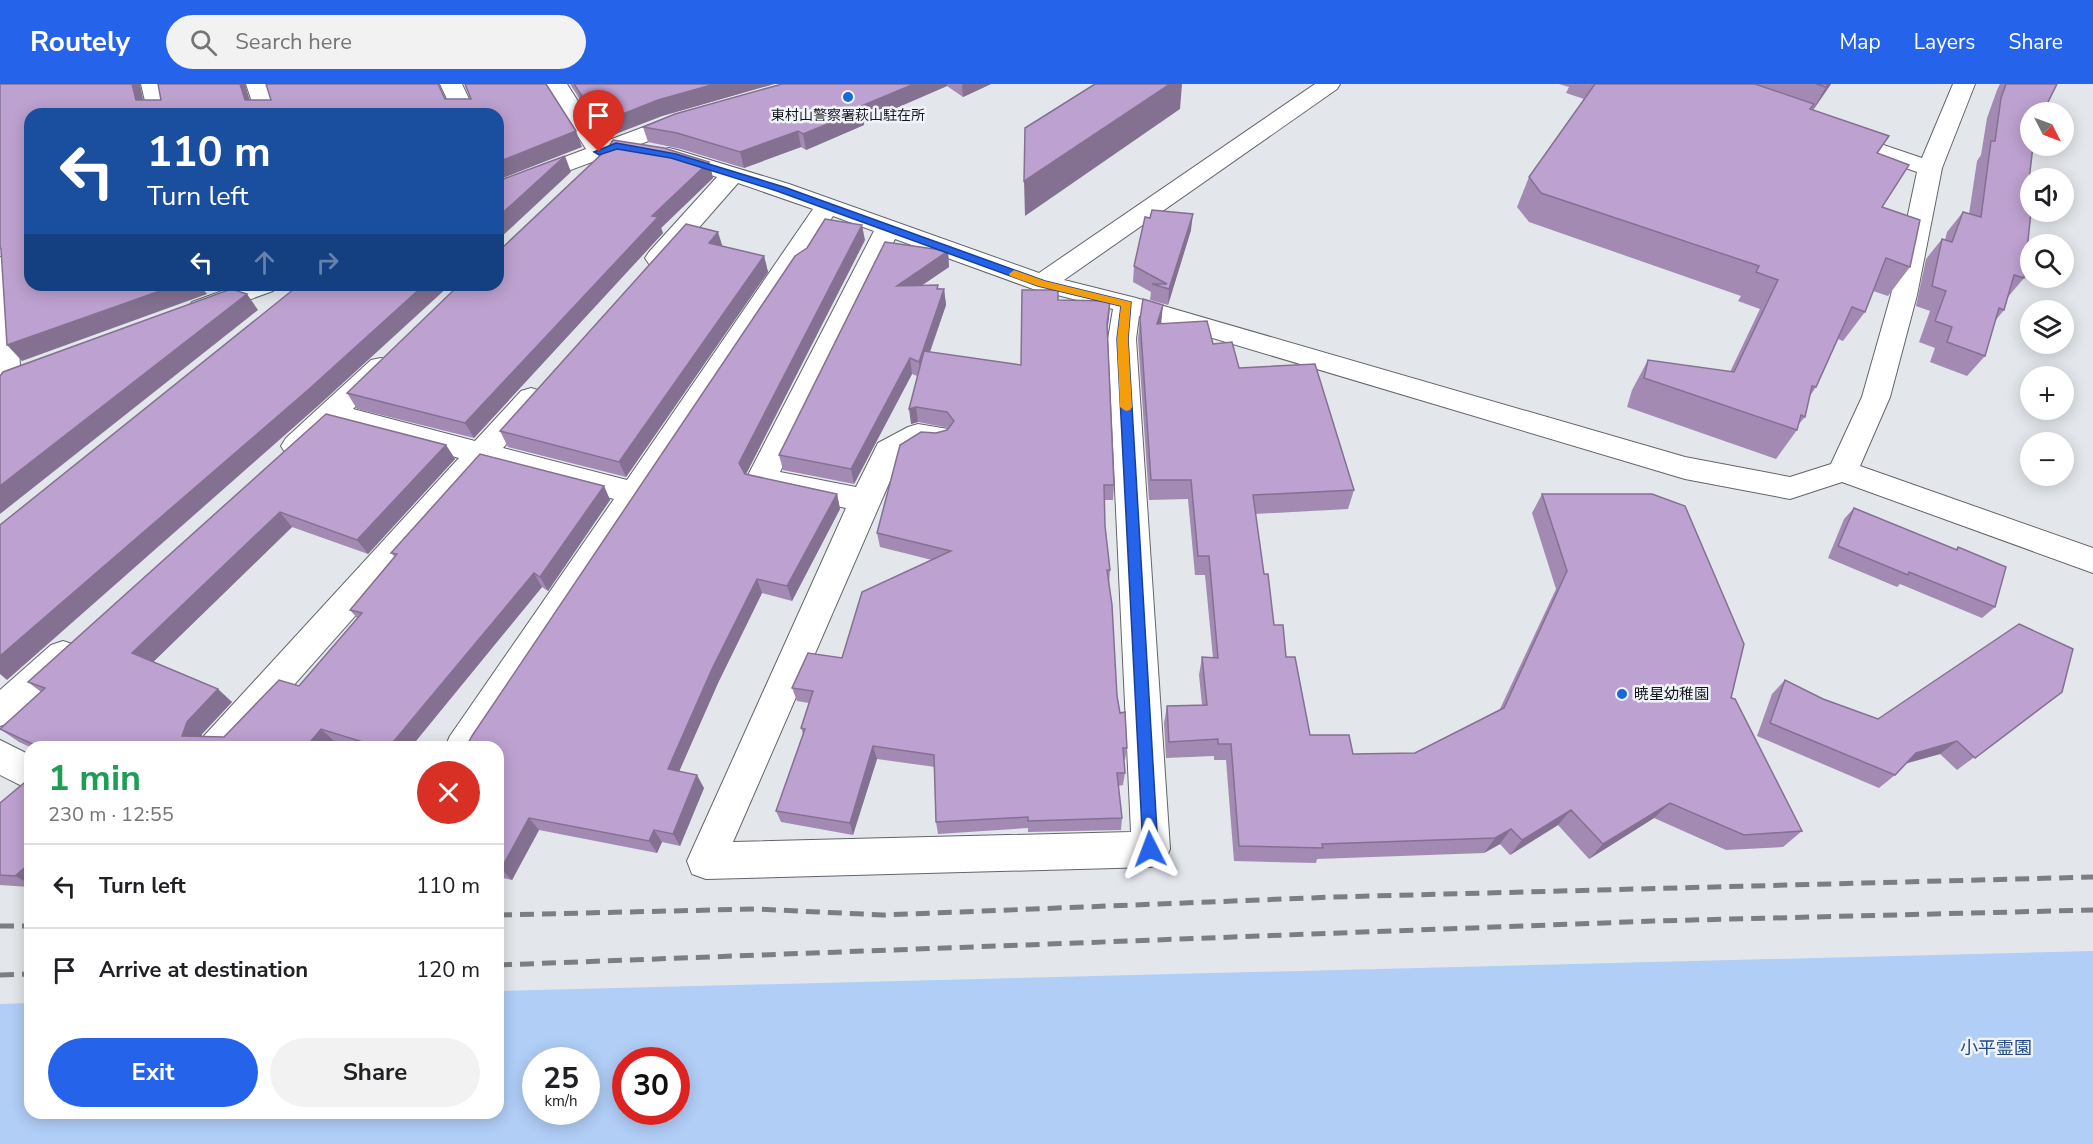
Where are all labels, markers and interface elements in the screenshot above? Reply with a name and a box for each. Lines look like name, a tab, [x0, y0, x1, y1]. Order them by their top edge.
search box	[166, 15, 586, 69]
text: Routely	[30, 23, 130, 61]
icon: search	[187, 26, 220, 59]
text: Search here	[235, 27, 352, 57]
text: Map	[1839, 28, 1881, 56]
text: Layers	[1914, 28, 1975, 56]
text: Share	[2008, 28, 2063, 56]
pin	[573, 90, 624, 152]
marker: 東村山警察署萩山駐在所	[841, 90, 855, 104]
icon: arrive	[582, 99, 615, 132]
north arrow	[2020, 102, 2074, 156]
map controls	[2020, 102, 2074, 486]
place label: 東村山警察署萩山駐在所	[771, 106, 925, 125]
text: 110 m	[147, 124, 271, 181]
icon: left	[48, 132, 126, 210]
button: sound	[2020, 168, 2074, 222]
text: Turn left	[147, 178, 248, 215]
button: search	[2020, 234, 2074, 288]
icon: left	[185, 246, 218, 279]
icon: ahead	[248, 246, 281, 279]
icon: right	[311, 246, 344, 279]
button: layers	[2020, 300, 2074, 354]
button: +	[2020, 366, 2074, 420]
button: −	[2020, 432, 2074, 486]
place label: 暁星幼稚園	[1634, 684, 1709, 704]
marker: 暁星幼稚園	[1615, 687, 1629, 701]
text: 1 min	[48, 754, 141, 803]
button: close	[417, 761, 480, 824]
text: 230 m · 12:55	[48, 801, 174, 828]
position arrow	[1118, 817, 1182, 881]
icon: left	[48, 870, 81, 903]
text: Turn left	[99, 871, 186, 901]
text: 110 m	[416, 871, 480, 901]
icon: arrive	[48, 954, 81, 987]
text: Arrive at destination	[99, 955, 308, 985]
text: 120 m	[416, 955, 480, 985]
park label: 小平霊園	[1960, 1036, 2032, 1060]
button: Exit	[48, 1038, 258, 1107]
button: Share	[270, 1038, 480, 1107]
speed limit sign: 30	[612, 1047, 690, 1125]
text: 25	[543, 1058, 579, 1099]
text: km/h	[544, 1091, 578, 1111]

